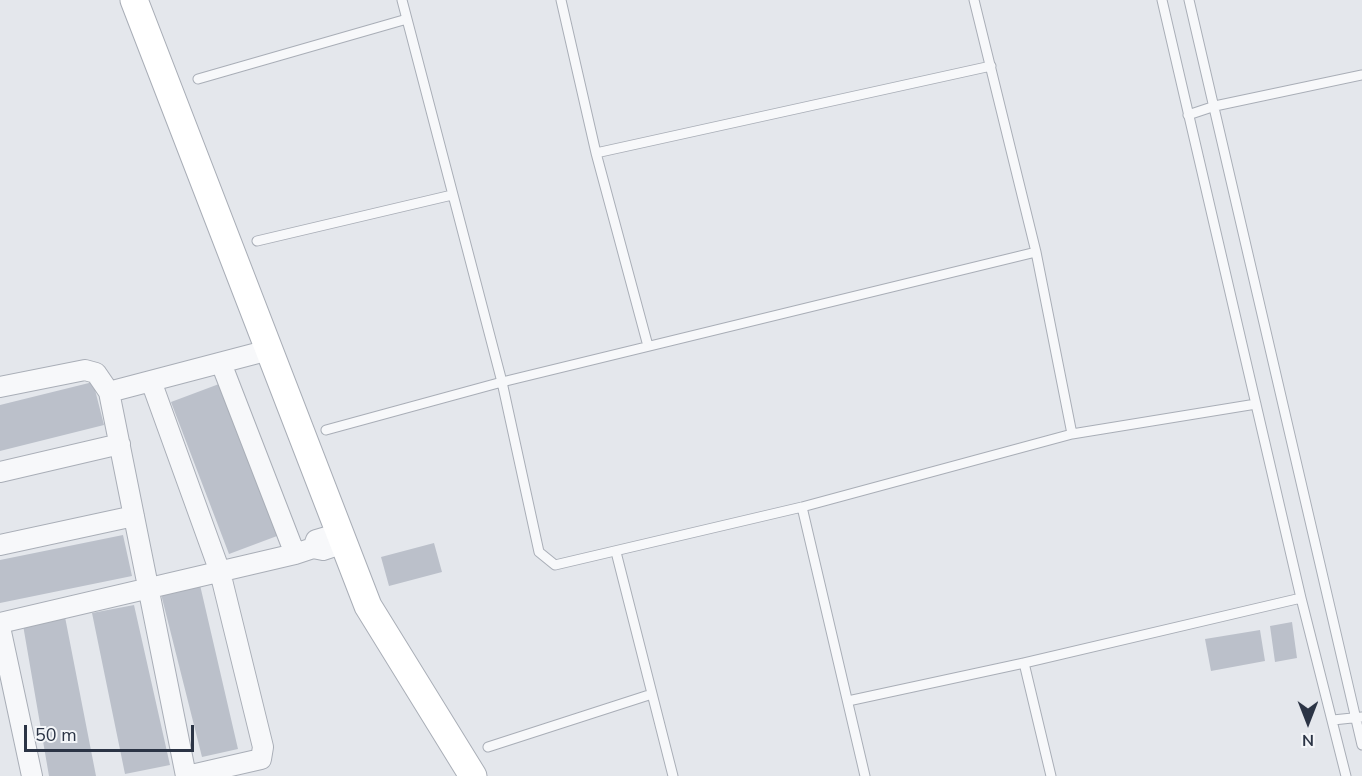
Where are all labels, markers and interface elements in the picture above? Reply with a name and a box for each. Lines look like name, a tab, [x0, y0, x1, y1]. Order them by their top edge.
north arrow	[1278, 692, 1338, 752]
scale bar	[27, 713, 196, 751]
text: 50 m	[35, 723, 77, 747]
text: N	[1302, 729, 1314, 751]

